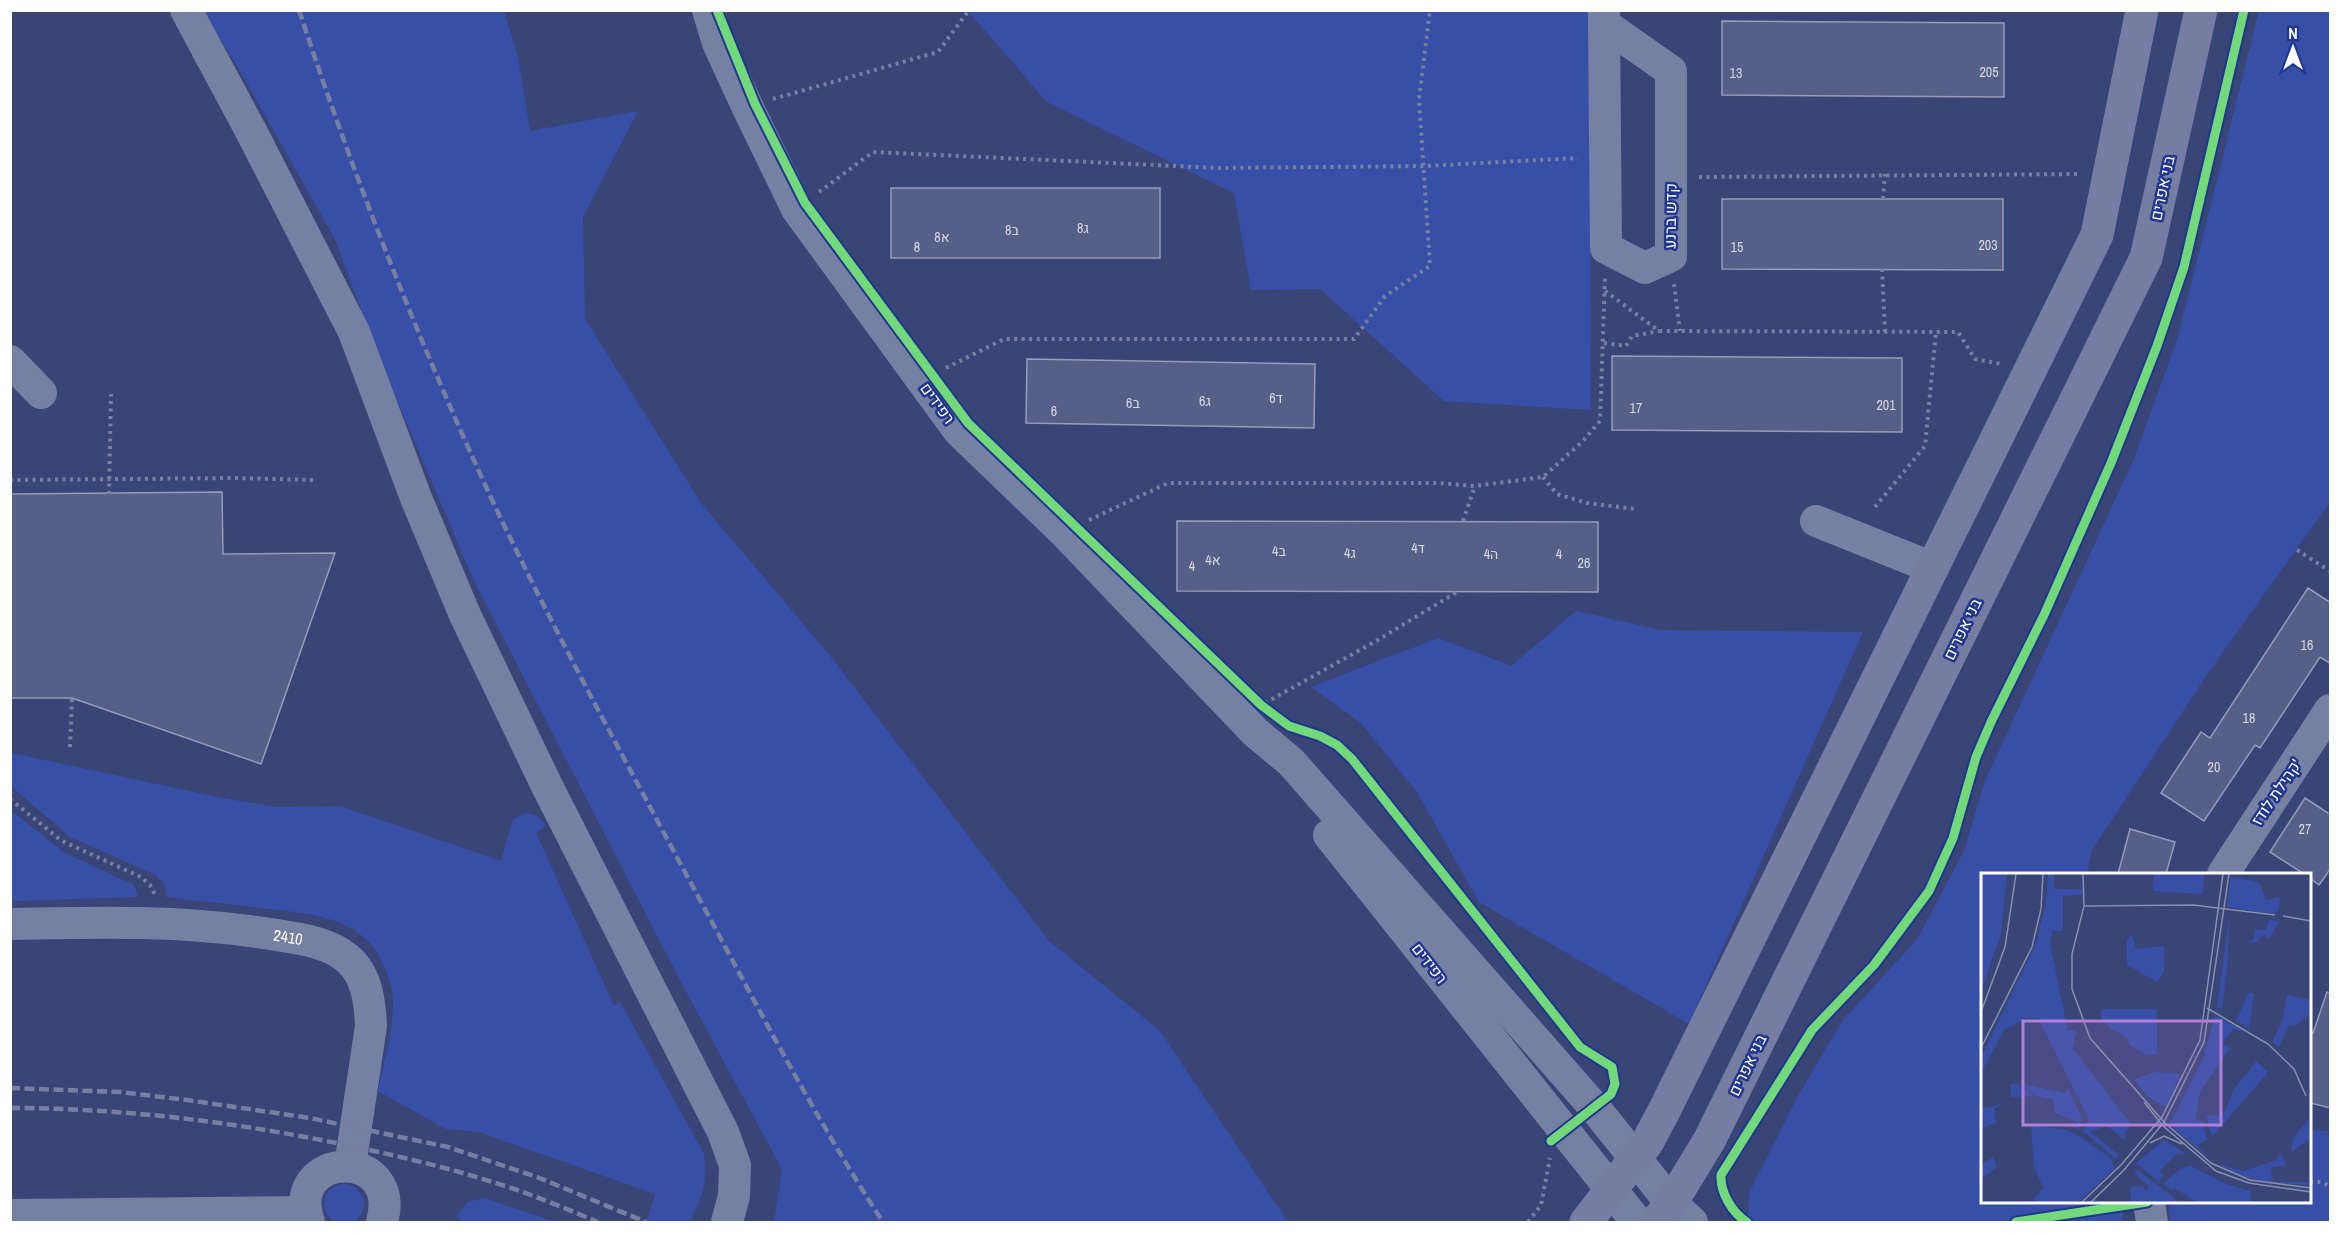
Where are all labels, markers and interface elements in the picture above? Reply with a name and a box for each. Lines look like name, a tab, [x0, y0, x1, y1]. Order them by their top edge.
north arrow	[2263, 18, 2323, 78]
text: N	[2288, 22, 2298, 44]
house number: 205	[1979, 63, 1999, 81]
house number: 13	[1730, 64, 1742, 82]
street label: בני אפרים	[2144, 153, 2180, 222]
street label: קדש ברנע	[1658, 183, 1682, 249]
house number: 8ג	[1077, 219, 1089, 237]
house number: 8ב	[1005, 221, 1020, 239]
house number: 8א	[934, 228, 950, 246]
house number: 203	[1978, 236, 1998, 254]
house number: 8	[914, 238, 920, 256]
house number: 15	[1731, 238, 1743, 256]
street label: רפידים	[916, 378, 960, 428]
house number: 6ד	[1269, 389, 1283, 407]
house number: 6ג	[1199, 392, 1211, 410]
house number: 6ב	[1126, 394, 1141, 412]
house number: 201	[1876, 396, 1896, 414]
house number: 17	[1630, 399, 1642, 417]
house number: 6	[1051, 402, 1057, 420]
house number: 4ד	[1411, 539, 1425, 557]
house number: 4ב	[1272, 542, 1287, 560]
house number: 4ג	[1344, 544, 1356, 562]
house number: 4ה	[1484, 545, 1498, 563]
house number: 4	[1556, 545, 1563, 563]
house number: 4א	[1205, 551, 1221, 569]
house number: 26	[1578, 554, 1590, 572]
house number: 4	[1189, 557, 1196, 575]
street label: בני אפרים	[1938, 594, 1987, 663]
house number: 16	[2301, 636, 2313, 654]
house number: 18	[2243, 709, 2255, 727]
street label: קהילת לודז'	[2246, 755, 2306, 829]
house number: 20	[2208, 758, 2220, 776]
house number: 27	[2299, 820, 2311, 838]
inset map	[1981, 873, 2311, 1203]
street label: 2410	[272, 924, 305, 950]
street label: רפידים	[1407, 938, 1453, 988]
street label: בני אפרים	[1723, 1030, 1772, 1099]

